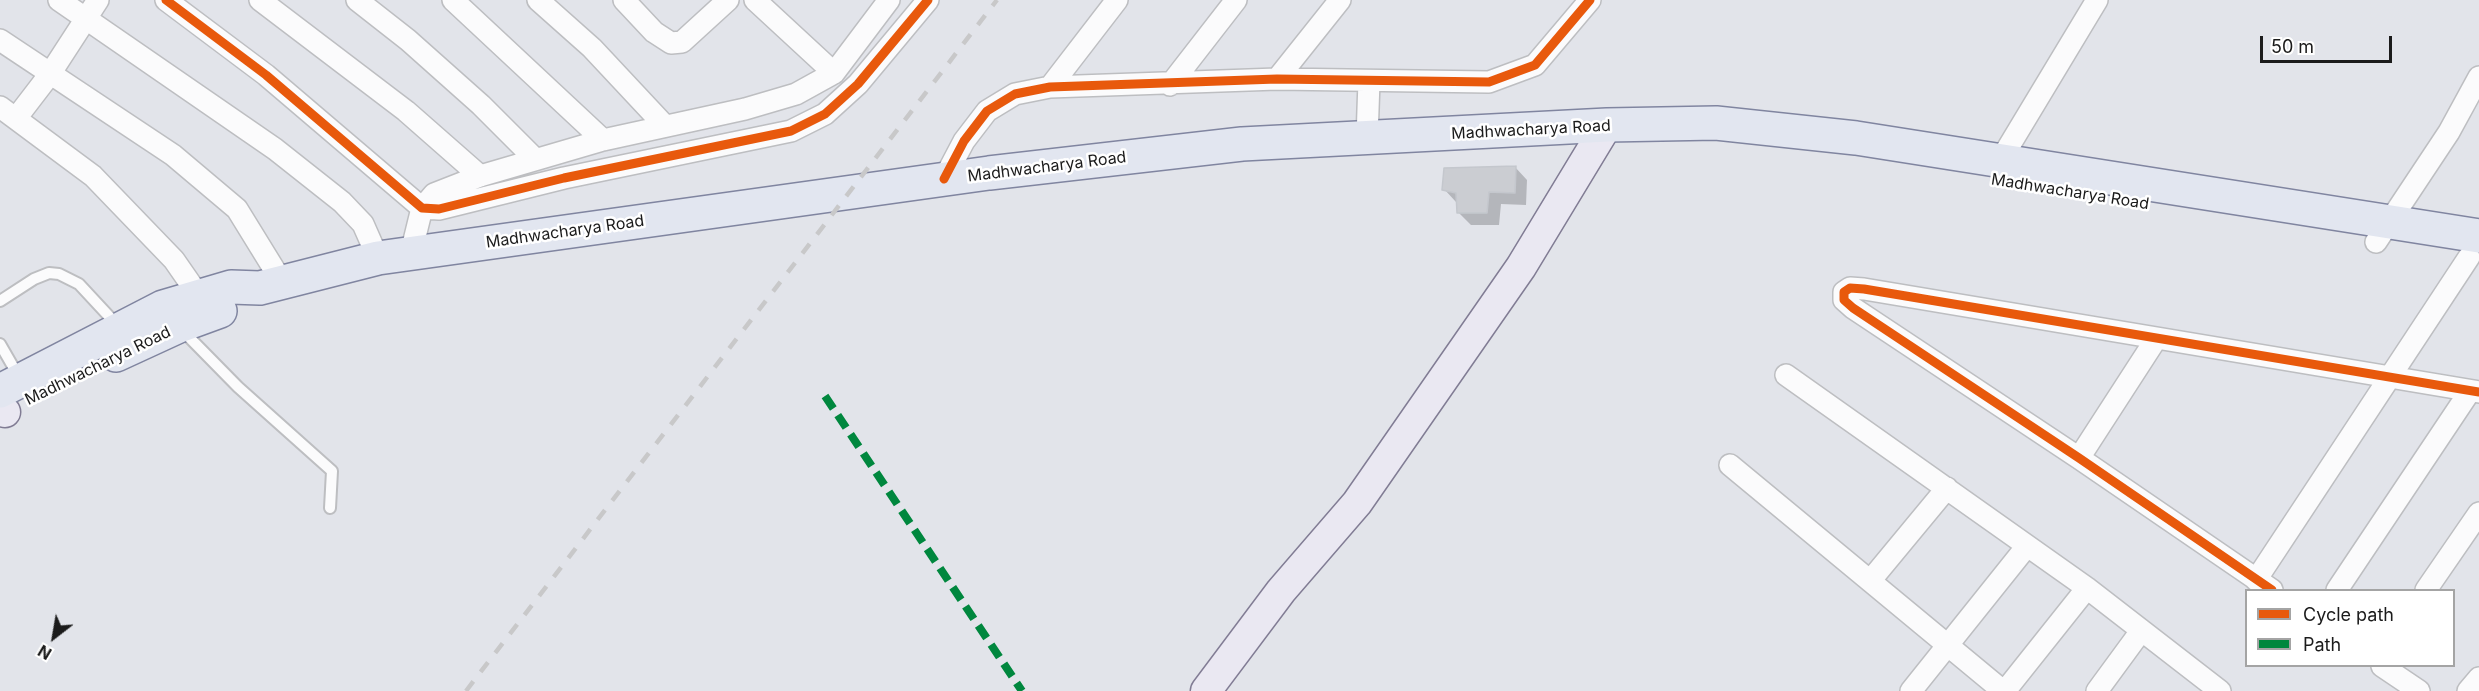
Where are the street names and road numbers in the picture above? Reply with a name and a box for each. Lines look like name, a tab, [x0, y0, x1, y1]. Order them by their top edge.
street label: Madhwacharya Road	[1451, 116, 1611, 144]
street label: Madhwacharya Road	[967, 148, 1127, 186]
street label: Madhwacharya Road	[1990, 170, 2150, 214]
street label: Madhwacharya Road	[485, 211, 645, 253]
street label: Madhwacharya Road	[22, 322, 174, 410]

